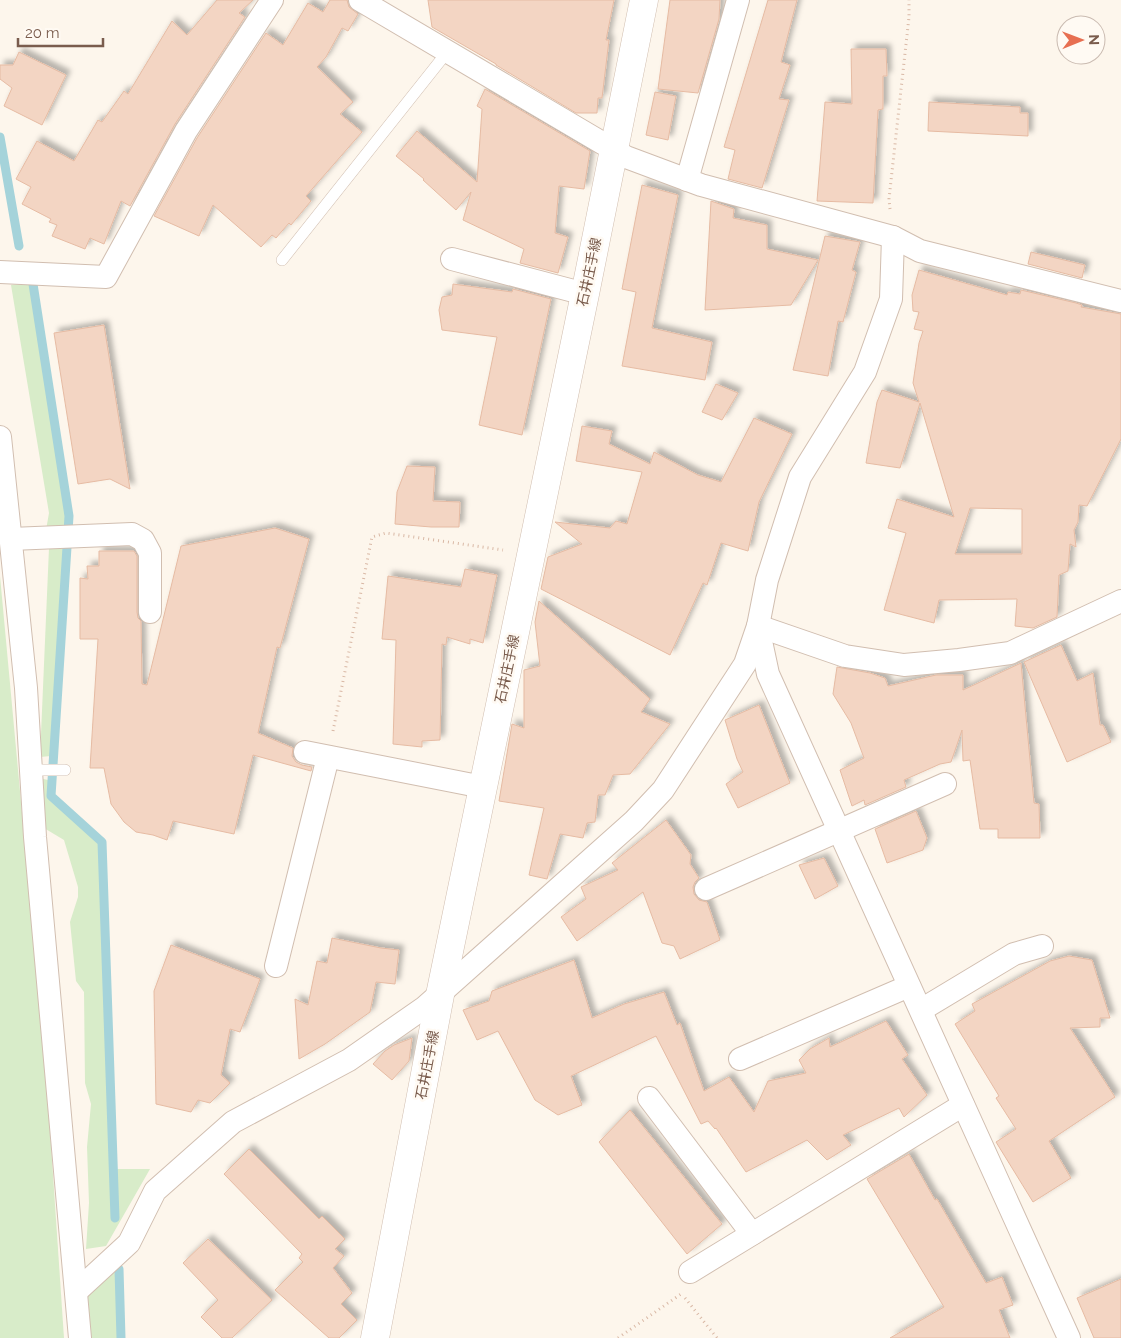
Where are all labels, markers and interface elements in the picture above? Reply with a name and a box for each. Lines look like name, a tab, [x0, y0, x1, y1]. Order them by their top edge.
scale bar	[18, 15, 102, 47]
north arrow	[1056, 15, 1106, 65]
text: 20 m	[25, 24, 60, 42]
text: N	[1086, 34, 1102, 45]
street label: 石井庄手線	[574, 236, 604, 308]
street label: 石井庄手線	[492, 633, 522, 705]
street label: 石井庄手線	[412, 1029, 442, 1101]

